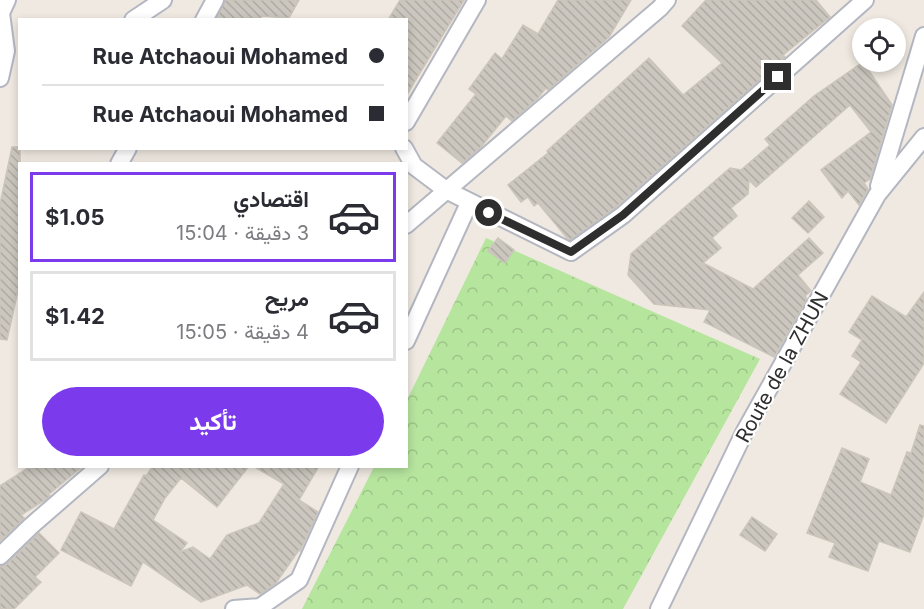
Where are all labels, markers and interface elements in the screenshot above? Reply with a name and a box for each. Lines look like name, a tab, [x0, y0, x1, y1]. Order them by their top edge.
map controls	[852, 18, 906, 72]
button: locate	[852, 18, 906, 72]
text: Rue Atchaoui Mohamed	[93, 43, 348, 69]
route end	[764, 63, 791, 90]
text: Rue Atchaoui Mohamed	[93, 101, 348, 127]
text: اقتصادي	[233, 186, 309, 212]
icon: car	[327, 190, 381, 244]
route start	[475, 199, 502, 226]
text: $1.05	[45, 204, 105, 230]
text: 3 دقيقة · 15:04	[176, 221, 309, 245]
text: مريح	[265, 285, 309, 311]
street label: Route de la ZHUN	[731, 287, 833, 447]
icon: car	[327, 289, 381, 343]
text: $1.42	[45, 303, 105, 329]
text: 4 دقيقة · 15:05	[176, 320, 309, 344]
button: تأكيد	[42, 387, 384, 456]

